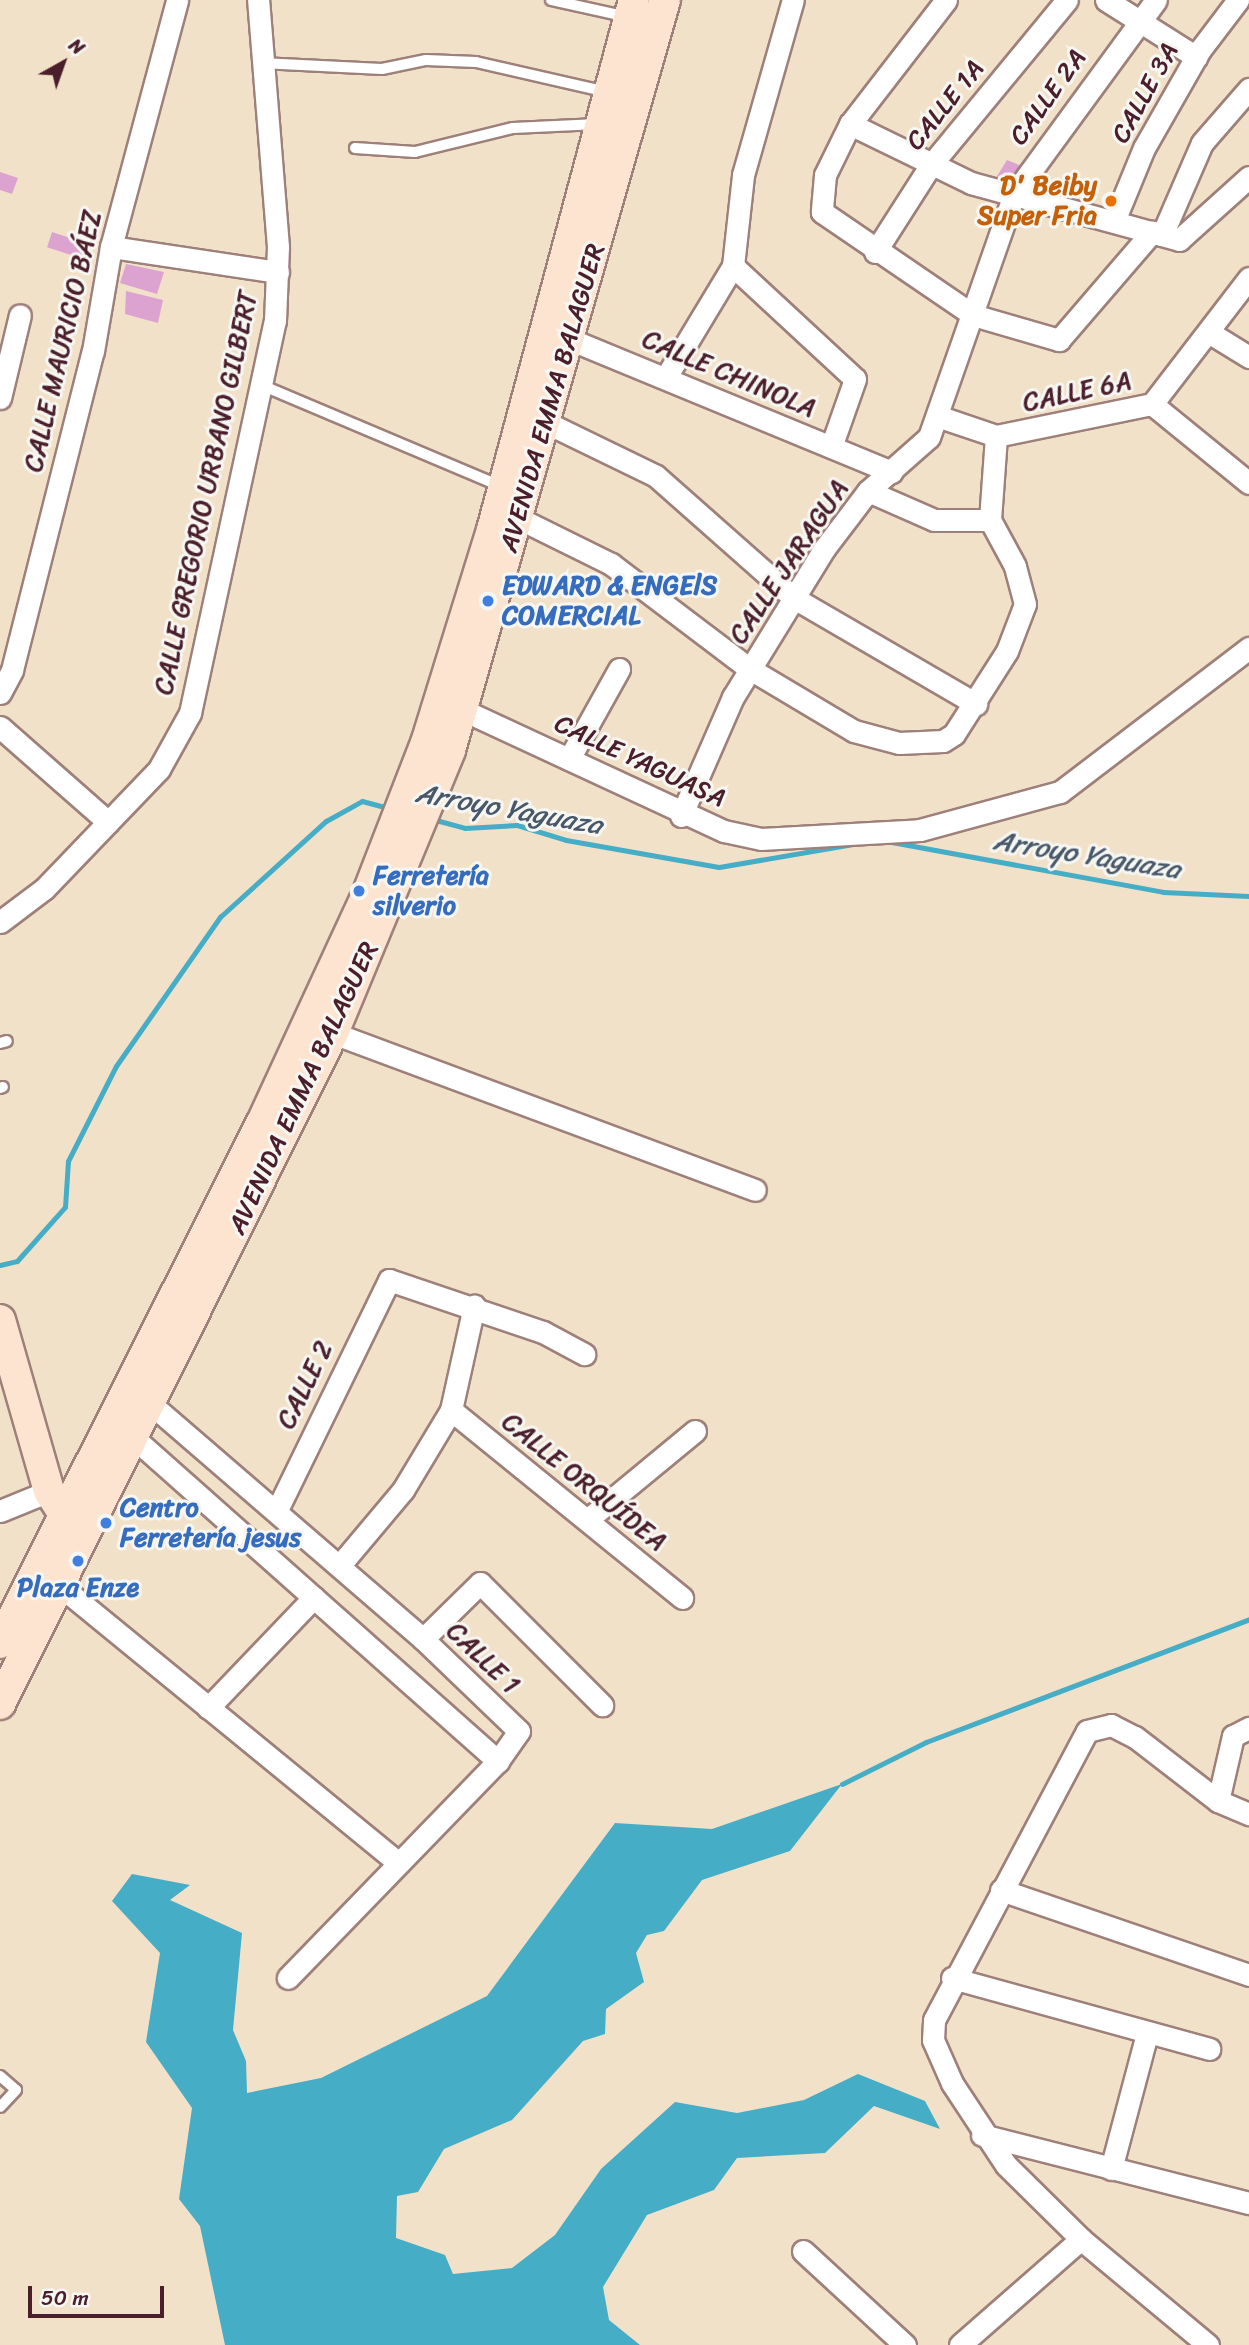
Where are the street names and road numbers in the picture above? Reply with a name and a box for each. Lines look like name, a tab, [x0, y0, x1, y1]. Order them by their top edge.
street label: CALLE 3A	[1105, 37, 1185, 149]
street label: CALLE 2A	[1003, 43, 1093, 151]
street label: CALLE 1A	[899, 54, 991, 156]
street label: CALLE MAURICIO BÁEZ	[17, 206, 109, 476]
street label: AVENIDA EMMA BALAGUER	[493, 240, 611, 556]
street label: CALLE GREGORIO URBANO GILBERT	[148, 288, 264, 698]
street label: CALLE CHINOLA	[637, 323, 821, 425]
street label: CALLE 6A	[1020, 365, 1134, 419]
street label: CALLE JARAGUA	[723, 474, 855, 650]
street label: CALLE YAGUASA	[549, 707, 731, 815]
street label: AVENIDA EMMA BALAGUER	[221, 937, 385, 1239]
street label: CALLE 2	[270, 1336, 340, 1434]
street label: CALLE ORQUÍDEA	[496, 1406, 672, 1558]
street label: CALLE 1	[440, 1616, 526, 1700]

